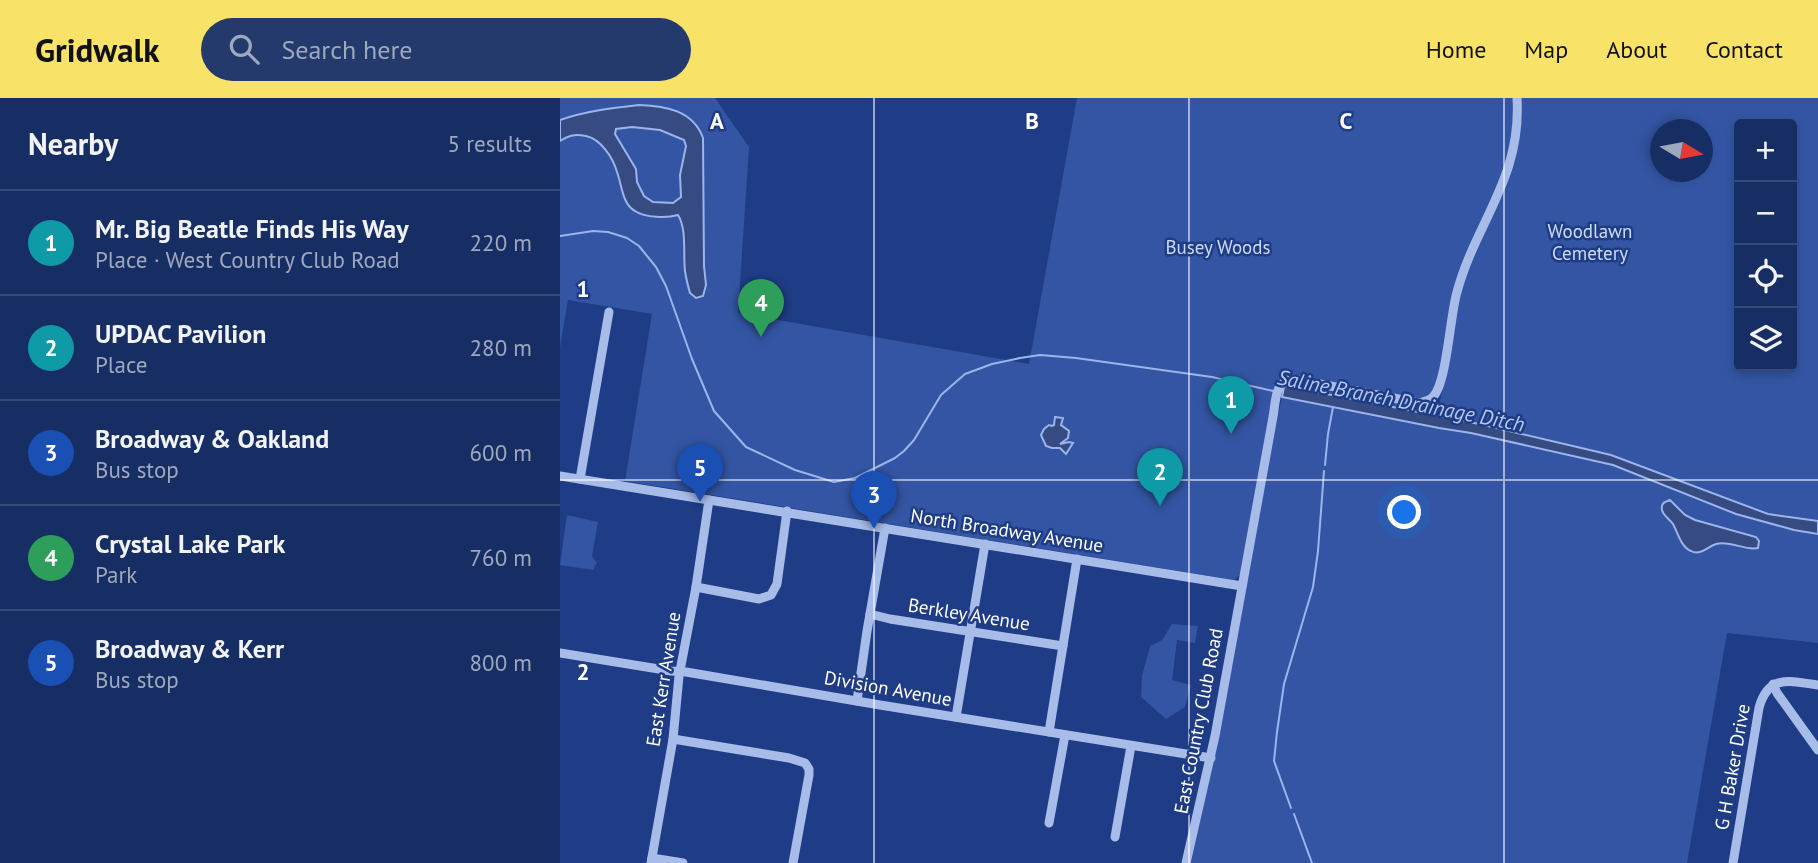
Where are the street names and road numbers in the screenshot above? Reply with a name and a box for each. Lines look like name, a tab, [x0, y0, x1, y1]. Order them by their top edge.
street label: North Broadway Avenue	[909, 503, 1105, 557]
street label: Berkley Avenue	[906, 593, 1032, 635]
street label: East Kerr Avenue	[640, 610, 686, 748]
street label: East Country Club Road	[1168, 626, 1228, 816]
street label: Division Avenue	[822, 665, 954, 711]
street label: G H Baker Drive	[1709, 702, 1755, 832]

